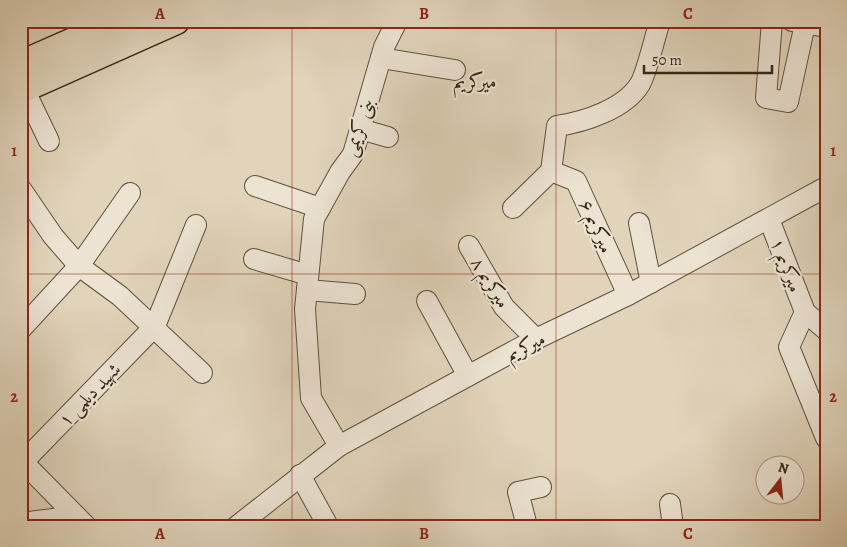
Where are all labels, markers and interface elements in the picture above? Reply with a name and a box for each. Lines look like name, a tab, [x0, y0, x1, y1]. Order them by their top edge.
text: A	[154, 3, 166, 25]
text: B	[419, 3, 429, 25]
text: C	[683, 3, 693, 25]
scale bar	[644, 42, 772, 74]
text: 50 m	[652, 50, 682, 70]
district label: میرکریم	[453, 68, 497, 99]
street label: بنی کریمی	[337, 95, 381, 160]
text: 1	[11, 140, 17, 162]
text: 1	[830, 140, 836, 162]
street label: میرکریم ۶	[570, 196, 619, 259]
street label: ۱ میرکریم	[761, 235, 808, 297]
street label: ۸ میرکریم	[462, 252, 516, 315]
street label: میرکریم	[501, 326, 551, 370]
street label: شهید دیلمی ۱	[53, 357, 127, 432]
text: 2	[10, 386, 18, 408]
text: 2	[829, 386, 837, 408]
north arrow	[754, 454, 804, 504]
text: N	[776, 457, 791, 479]
text: A	[154, 523, 166, 545]
text: B	[419, 523, 429, 545]
text: C	[683, 523, 693, 545]

